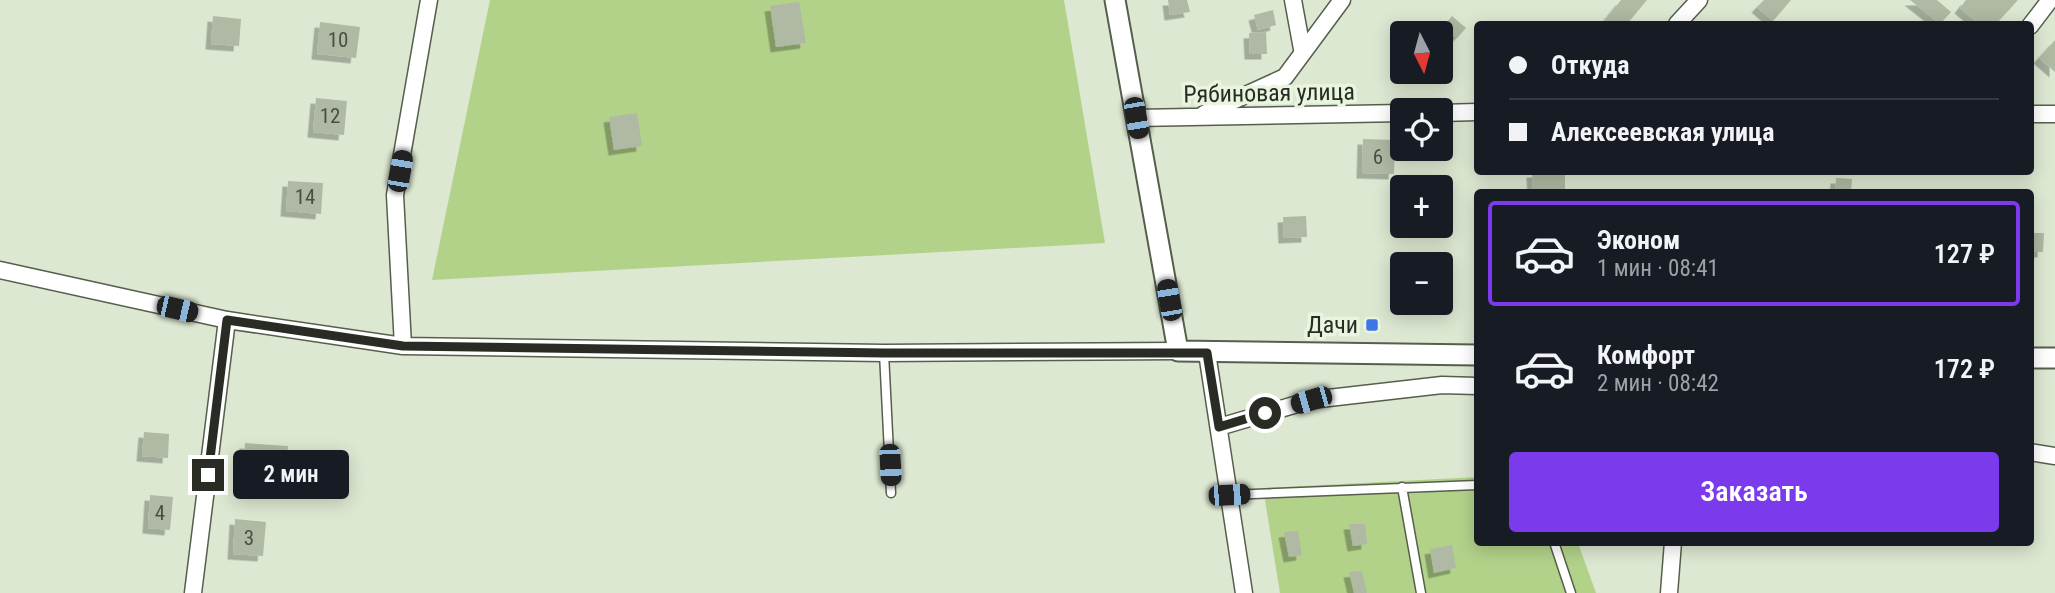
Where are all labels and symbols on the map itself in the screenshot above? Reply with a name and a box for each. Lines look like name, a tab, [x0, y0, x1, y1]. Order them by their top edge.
north arrow	[1390, 21, 1452, 84]
house number: 10	[328, 28, 348, 52]
street label: Рябиновая улица	[1183, 78, 1355, 108]
car	[1123, 95, 1150, 141]
house number: 12	[320, 104, 340, 128]
house number: 6	[1373, 145, 1383, 169]
car	[387, 148, 414, 194]
house number: 14	[295, 185, 315, 209]
car	[1156, 277, 1183, 323]
car	[155, 294, 200, 324]
place label: Дачи	[1307, 311, 1358, 339]
marker: Дачи	[1364, 317, 1380, 333]
car	[1288, 384, 1335, 416]
route start	[1249, 397, 1281, 429]
car	[879, 443, 902, 487]
callout: 2 мин	[232, 450, 348, 500]
route end	[192, 459, 224, 491]
car	[1208, 483, 1251, 507]
house number: 4	[155, 501, 165, 525]
house number: 3	[244, 526, 254, 550]

